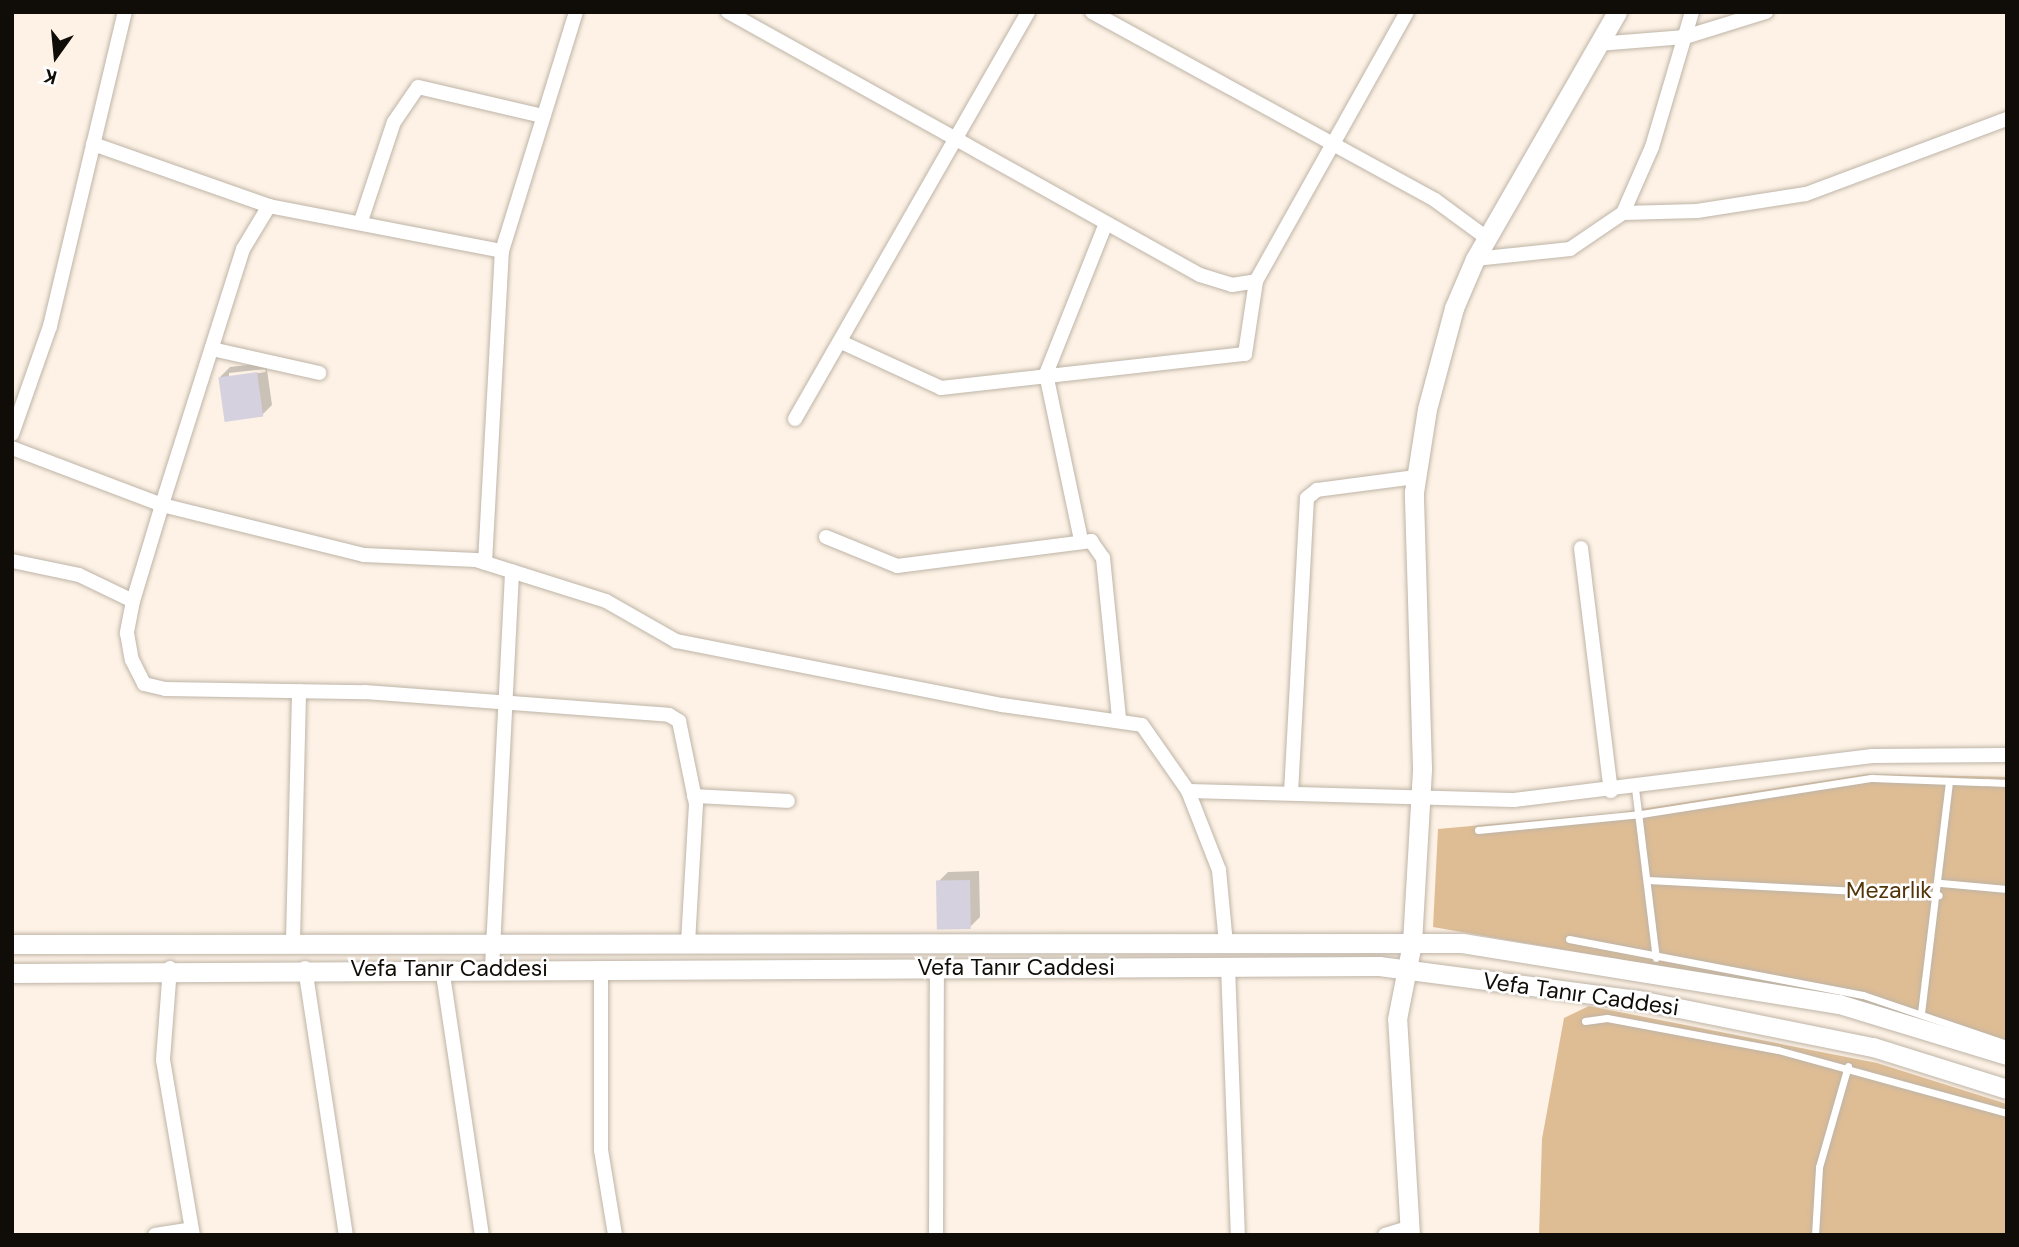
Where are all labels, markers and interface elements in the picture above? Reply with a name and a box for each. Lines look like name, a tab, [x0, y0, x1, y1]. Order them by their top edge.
north arrow	[21, 21, 91, 91]
text: K	[41, 63, 60, 90]
park label: Mezarlık	[1846, 876, 1932, 904]
street label: Vefa Tanır Caddesi	[917, 953, 1115, 981]
street label: Vefa Tanır Caddesi	[350, 954, 548, 982]
street label: Vefa Tanır Caddesi	[1481, 967, 1681, 1021]

